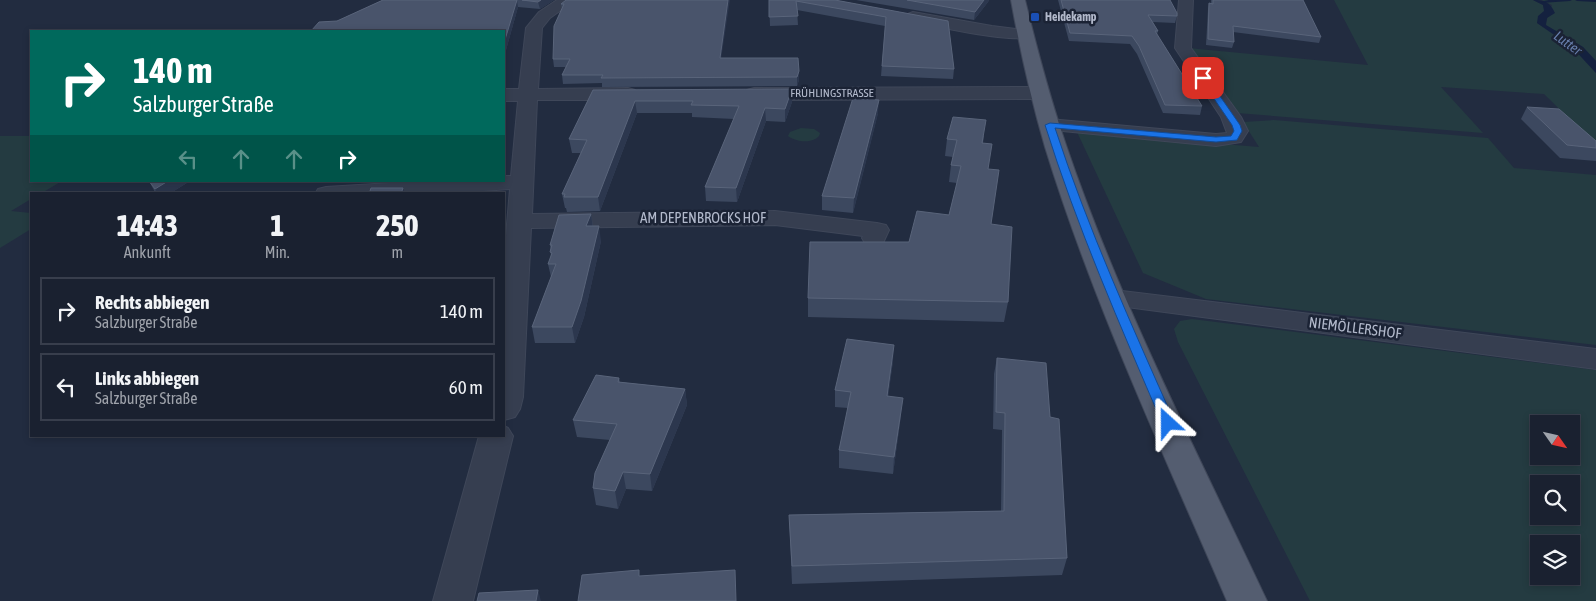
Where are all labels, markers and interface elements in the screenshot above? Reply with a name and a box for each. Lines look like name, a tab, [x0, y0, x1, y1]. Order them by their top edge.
place label: Heidekamp	[1045, 10, 1097, 24]
marker: Heidekamp	[1029, 11, 1041, 23]
water label: Lutter	[1551, 28, 1586, 59]
icon: right	[50, 50, 115, 115]
text: 140 m	[133, 50, 212, 90]
pin	[1182, 57, 1224, 99]
icon: arrive	[1189, 64, 1217, 92]
street label: FRÜHLINGSTRASSE	[790, 86, 874, 100]
text: Salzburger Straße	[133, 91, 274, 117]
icon: left	[174, 145, 202, 173]
icon: ahead	[227, 145, 255, 173]
icon: ahead	[280, 145, 308, 173]
icon: right	[333, 145, 361, 173]
text: 14:43	[116, 208, 178, 242]
text: 1	[270, 208, 284, 242]
text: 250	[376, 208, 418, 242]
street label: AM DEPENBROCKS HOF	[640, 209, 766, 226]
text: Ankunft	[124, 243, 171, 261]
text: Min.	[265, 243, 290, 261]
text: m	[392, 243, 403, 261]
text: Rechts abbiegen	[95, 291, 210, 313]
icon: right	[52, 297, 80, 325]
text: 140 m	[440, 300, 483, 322]
text: Salzburger Straße	[95, 313, 197, 331]
street label: NIEMÖLLERSHOF	[1308, 313, 1402, 342]
text: Links abbiegen	[95, 367, 199, 389]
icon: left	[52, 373, 80, 401]
text: 60 m	[449, 376, 483, 398]
text: Salzburger Straße	[95, 389, 197, 407]
position arrow	[1141, 396, 1193, 448]
north arrow	[1530, 415, 1580, 465]
map controls	[1530, 415, 1580, 585]
button: search	[1530, 475, 1580, 525]
button: layers	[1530, 535, 1580, 585]

